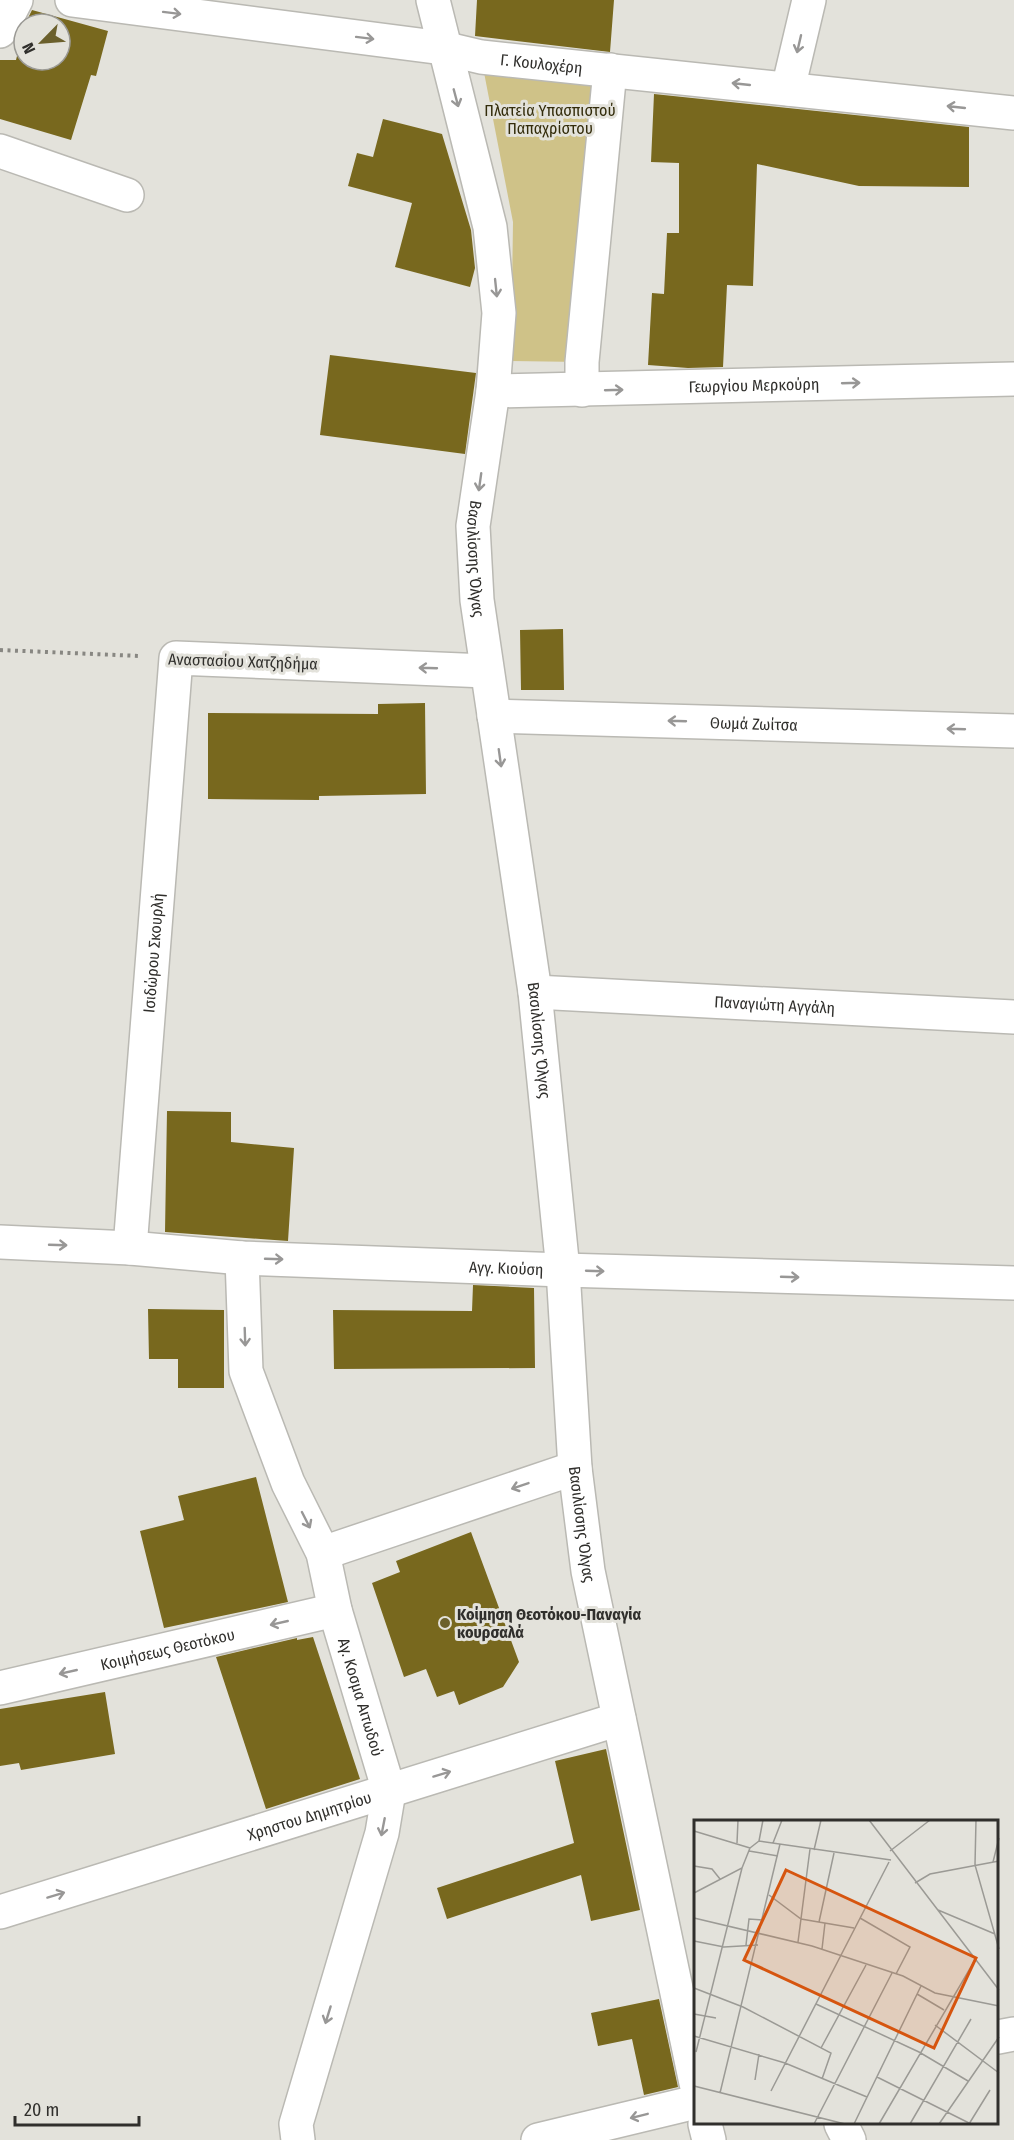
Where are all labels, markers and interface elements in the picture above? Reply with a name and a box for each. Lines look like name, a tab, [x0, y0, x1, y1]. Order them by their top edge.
one-way arrow	[161, 7, 181, 18]
north arrow	[12, 12, 72, 72]
one-way arrow	[355, 32, 374, 43]
one-way arrow	[792, 35, 804, 54]
text: N	[18, 40, 39, 56]
street label: Γ. Κουλοχέρη	[499, 50, 583, 78]
one-way arrow	[732, 78, 751, 89]
one-way arrow	[451, 88, 463, 107]
park label: Πλατεία Υπασπιστού Παπαχρίστου	[484, 101, 616, 138]
one-way arrow	[946, 101, 966, 112]
one-way arrow	[491, 277, 502, 297]
street label: Γεωργίου Μερκούρη	[688, 374, 820, 396]
one-way arrow	[841, 378, 861, 389]
one-way arrow	[604, 384, 624, 395]
one-way arrow	[474, 471, 485, 491]
street label: Βασιλίσσης Όλγας	[463, 499, 488, 619]
street label: Αναστασίου Χατζηδήμα	[168, 649, 318, 674]
one-way arrow	[419, 663, 439, 674]
street label: Θωμά Ζωίτσα	[710, 713, 798, 735]
one-way arrow	[667, 716, 687, 727]
one-way arrow	[946, 724, 966, 735]
one-way arrow	[495, 748, 506, 768]
street label: Ισιδώρου Σκουρλή	[139, 892, 168, 1013]
street label: Βασιλίσσης Όλγας	[524, 981, 555, 1100]
street label: Παναγιώτη Αγγάλη	[714, 992, 836, 1018]
one-way arrow	[48, 1239, 68, 1250]
one-way arrow	[263, 1253, 283, 1264]
street label: Αγγ. Κιούση	[469, 1257, 544, 1279]
one-way arrow	[584, 1266, 604, 1277]
one-way arrow	[779, 1271, 799, 1283]
one-way arrow	[239, 1327, 250, 1347]
street label: Βασιλίσσης Όλγας	[565, 1465, 599, 1584]
one-way arrow	[511, 1482, 530, 1493]
one-way arrow	[301, 1511, 313, 1529]
place label: Κοίμηση Θεοτόκου-Παναγία κουρσαλά	[457, 1605, 642, 1642]
marker: Κοίμηση Θεοτόκου-Παναγία κουρσαλά	[438, 1616, 452, 1630]
one-way arrow	[269, 1617, 288, 1629]
street label: Κοιμήσεως Θεοτόκου	[99, 1625, 237, 1674]
street label: Αγ. Κοσμα Αιτωδού	[334, 1636, 387, 1759]
one-way arrow	[59, 1667, 78, 1678]
one-way arrow	[433, 1768, 452, 1779]
street label: Χρηστου Δημητρίου	[245, 1788, 374, 1844]
one-way arrow	[377, 1817, 388, 1837]
inset map	[694, 1820, 999, 2125]
one-way arrow	[46, 1889, 65, 1900]
one-way arrow	[322, 2005, 333, 2024]
scale bar	[15, 2089, 140, 2127]
text: 20 m	[24, 2099, 59, 2121]
one-way arrow	[630, 2111, 649, 2123]

